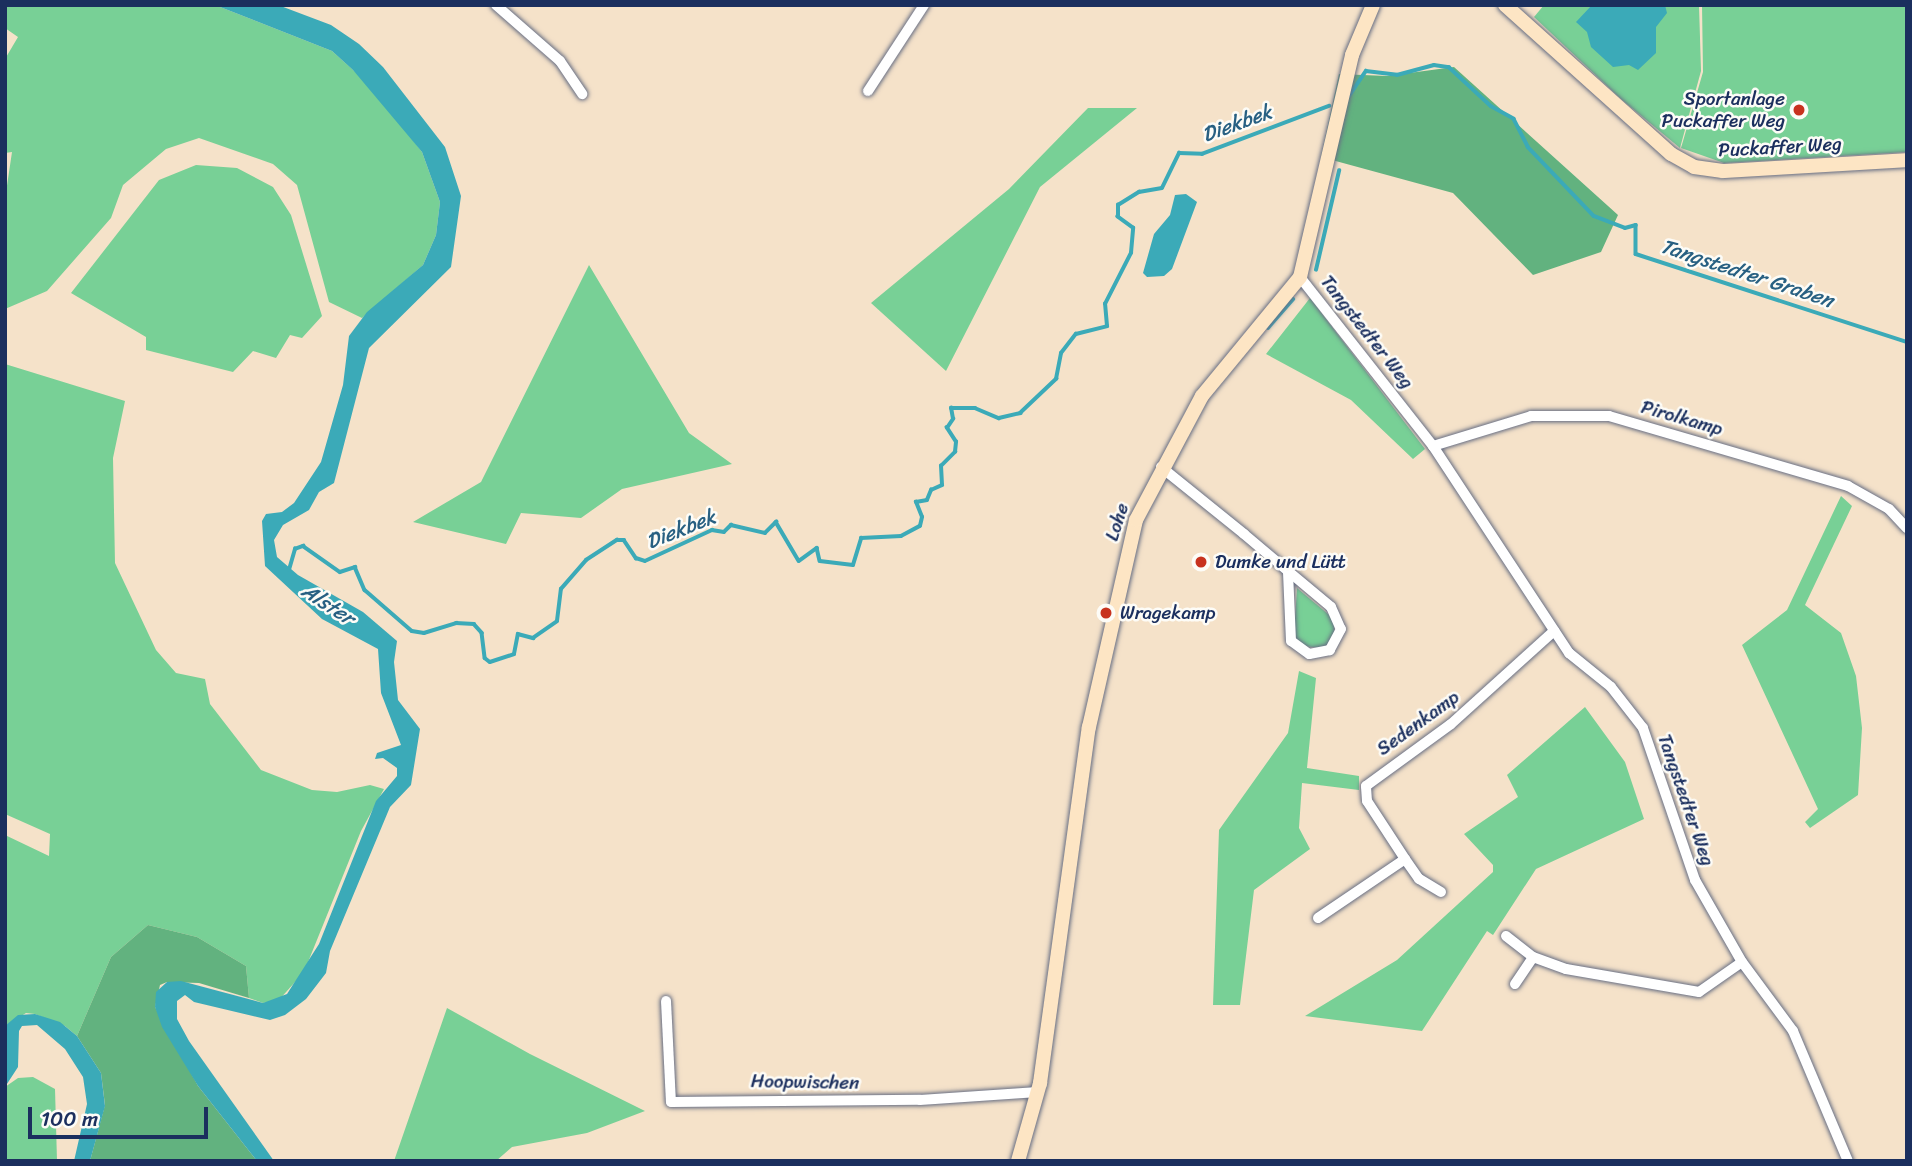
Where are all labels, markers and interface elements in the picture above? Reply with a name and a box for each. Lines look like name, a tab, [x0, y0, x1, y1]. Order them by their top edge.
place label: Sportanlage Puckaffer Weg	[1661, 88, 1785, 132]
water label: Diekbek	[1198, 99, 1276, 147]
marker: Sportanlage Puckaffer Weg	[1791, 102, 1807, 118]
street label: Puckaffer Weg	[1718, 132, 1842, 162]
water label: Tangstedter Graben	[1657, 233, 1837, 313]
street label: Tangstedter Weg	[1316, 271, 1418, 393]
street label: Pirolkamp	[1639, 395, 1725, 441]
street label: Lohe	[1100, 500, 1134, 544]
water label: Diekbek	[643, 504, 719, 554]
place label: Dumke und Lütt	[1215, 551, 1346, 573]
marker: Dumke und Lütt	[1193, 554, 1209, 570]
water label: Alster	[297, 578, 359, 630]
place label: Wragekamp	[1120, 602, 1216, 624]
marker: Wragekamp	[1098, 605, 1114, 621]
street label: Sedenkamp	[1372, 686, 1464, 760]
street label: Tangstedter Weg	[1653, 731, 1719, 869]
street label: Hoopwischen	[751, 1070, 859, 1094]
scale bar	[32, 1092, 212, 1136]
text: 100 m	[41, 1100, 98, 1138]

